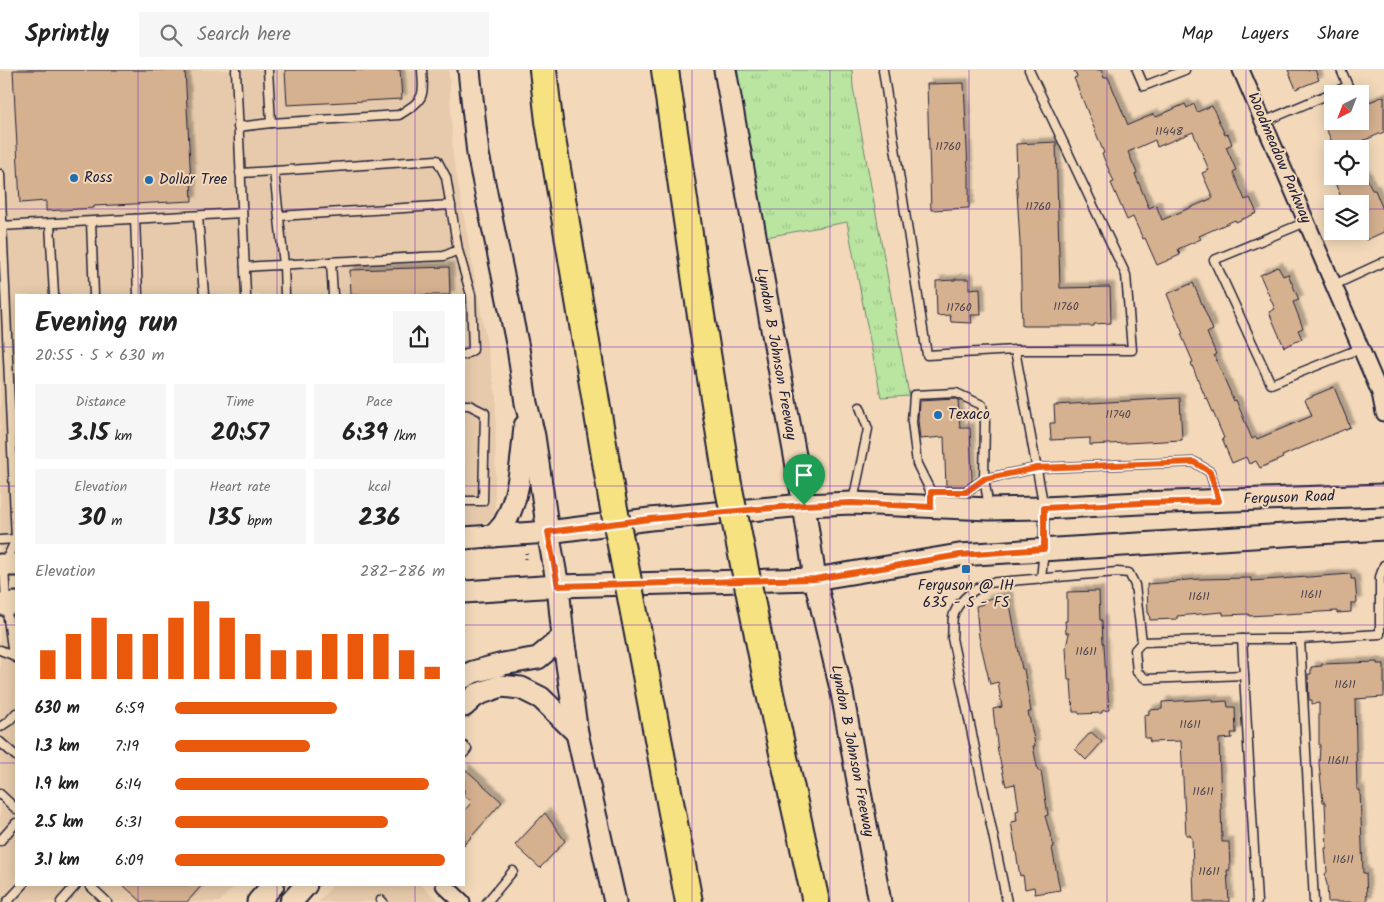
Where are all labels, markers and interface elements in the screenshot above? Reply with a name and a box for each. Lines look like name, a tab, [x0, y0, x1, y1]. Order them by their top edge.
search box	[139, 12, 489, 57]
text: Sprintly	[25, 15, 109, 54]
text: Search here	[197, 20, 291, 50]
text: Map	[1182, 20, 1213, 49]
text: Layers	[1241, 20, 1289, 49]
text: Share	[1317, 20, 1359, 49]
icon: search	[157, 21, 185, 49]
north arrow	[1324, 85, 1369, 130]
map controls	[1324, 85, 1369, 240]
street label: Woodmeadow Parkway	[1241, 89, 1318, 228]
house number: 11448	[1155, 122, 1184, 141]
house number: 11760	[935, 137, 961, 156]
button: locate	[1324, 140, 1369, 185]
place label: Ross	[84, 166, 113, 190]
place label: Dollar Tree	[159, 168, 228, 192]
marker: Ross	[68, 172, 80, 184]
marker: Dollar Tree	[143, 174, 155, 186]
button: layers	[1324, 195, 1369, 240]
house number: 11760	[1025, 197, 1051, 216]
street label: Lyndon B Johnson Freeway	[749, 266, 803, 443]
house number: 11760	[1053, 297, 1079, 316]
house number: 11760	[946, 298, 972, 317]
text: Evening run	[35, 301, 178, 346]
button: share	[393, 311, 445, 363]
text: 20:55 · 5 × 630 m	[35, 343, 164, 368]
text: Distance	[76, 391, 126, 413]
text: Time	[226, 391, 254, 413]
text: Pace	[366, 391, 393, 413]
place label: Texaco	[948, 403, 990, 427]
house number: 11740	[1105, 405, 1131, 424]
marker: Texaco	[932, 409, 944, 421]
text: 3.15	[69, 413, 109, 453]
text: 20:57	[211, 413, 269, 453]
text: 6:39	[342, 413, 388, 453]
text: km	[109, 425, 132, 447]
text: /km	[388, 425, 416, 447]
pin	[783, 454, 825, 505]
icon: arrive	[790, 461, 818, 489]
text: Elevation	[74, 476, 127, 498]
text: Heart rate	[210, 476, 270, 498]
text: kcal	[368, 476, 391, 498]
street label: Ferguson Road	[1243, 484, 1335, 512]
text: 30	[79, 498, 106, 538]
text: 135	[208, 498, 242, 538]
text: 236	[358, 498, 400, 538]
text: m	[106, 510, 122, 532]
text: bpm	[242, 510, 272, 532]
text: Elevation	[35, 559, 96, 584]
text: 282–286 m	[360, 559, 445, 584]
marker: Ferguson @ IH 635 - S - FS	[960, 563, 972, 575]
place label: Ferguson @ IH 635 - S - FS	[918, 574, 1014, 615]
house number: 11611	[1300, 585, 1322, 604]
house number: 11611	[1188, 587, 1210, 606]
house number: 11611	[1075, 642, 1097, 661]
street label: Lyndon B Johnson Freeway	[824, 663, 881, 840]
house number: 11611	[1334, 675, 1356, 694]
text: 630 m	[35, 696, 80, 721]
text: 6:59	[115, 696, 144, 721]
house number: 11611	[1179, 715, 1201, 734]
text: 1.3 km	[35, 734, 80, 759]
text: 7:19	[115, 734, 139, 759]
house number: 11611	[1327, 751, 1349, 770]
text: 1.9 km	[35, 772, 79, 797]
text: 6:14	[115, 772, 142, 797]
house number: 11611	[1192, 782, 1214, 801]
text: 2.5 km	[35, 810, 83, 835]
text: 6:31	[115, 810, 142, 835]
text: 3.1 km	[35, 848, 80, 873]
text: 6:09	[115, 848, 144, 873]
house number: 11611	[1332, 850, 1354, 869]
house number: 11611	[1198, 862, 1220, 881]

